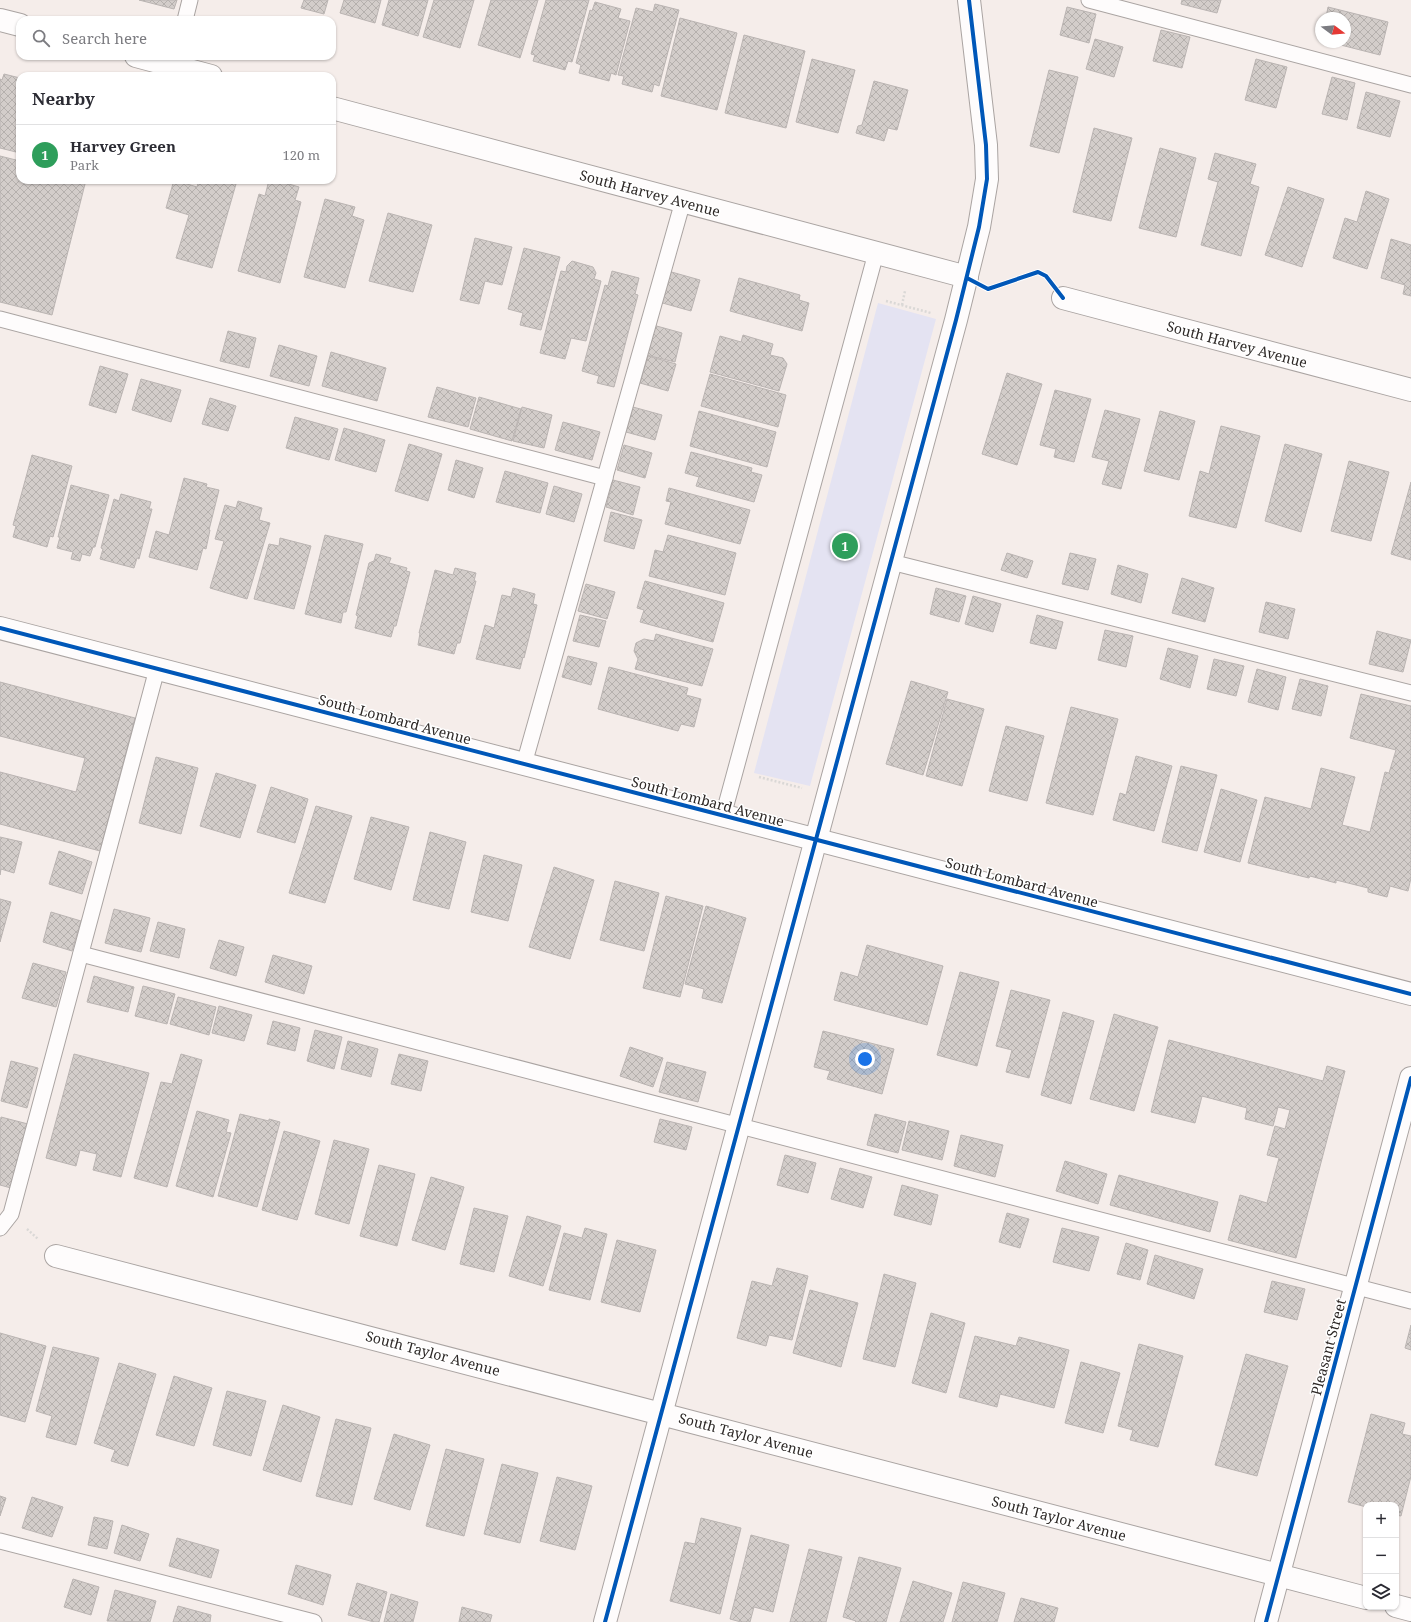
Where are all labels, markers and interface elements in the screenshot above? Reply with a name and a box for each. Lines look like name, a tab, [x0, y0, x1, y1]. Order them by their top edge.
north arrow	[1315, 12, 1351, 48]
search box	[16, 16, 336, 60]
icon: search	[30, 27, 52, 49]
text: Search here	[62, 28, 147, 48]
text: Nearby	[32, 87, 95, 110]
text: Harvey Green	[70, 136, 176, 156]
text: 1	[41, 146, 49, 164]
text: 120 m	[283, 146, 320, 164]
text: Park	[70, 156, 99, 174]
street label: South Harvey Avenue	[578, 165, 722, 221]
street label: South Harvey Avenue	[1165, 316, 1309, 372]
pin: 1	[832, 531, 858, 561]
street label: South Lombard Avenue	[317, 689, 473, 749]
street label: South Lombard Avenue	[630, 771, 786, 831]
street label: South Lombard Avenue	[944, 852, 1100, 912]
your location	[855, 1049, 875, 1069]
street label: Pleasant Street	[1306, 1297, 1350, 1397]
street label: South Taylor Avenue	[364, 1326, 502, 1380]
street label: South Taylor Avenue	[677, 1408, 815, 1462]
street label: South Taylor Avenue	[990, 1491, 1128, 1545]
map controls	[1363, 1502, 1399, 1610]
button: +	[1363, 1502, 1399, 1538]
button: −	[1363, 1538, 1399, 1574]
button: layers	[1363, 1574, 1399, 1610]

